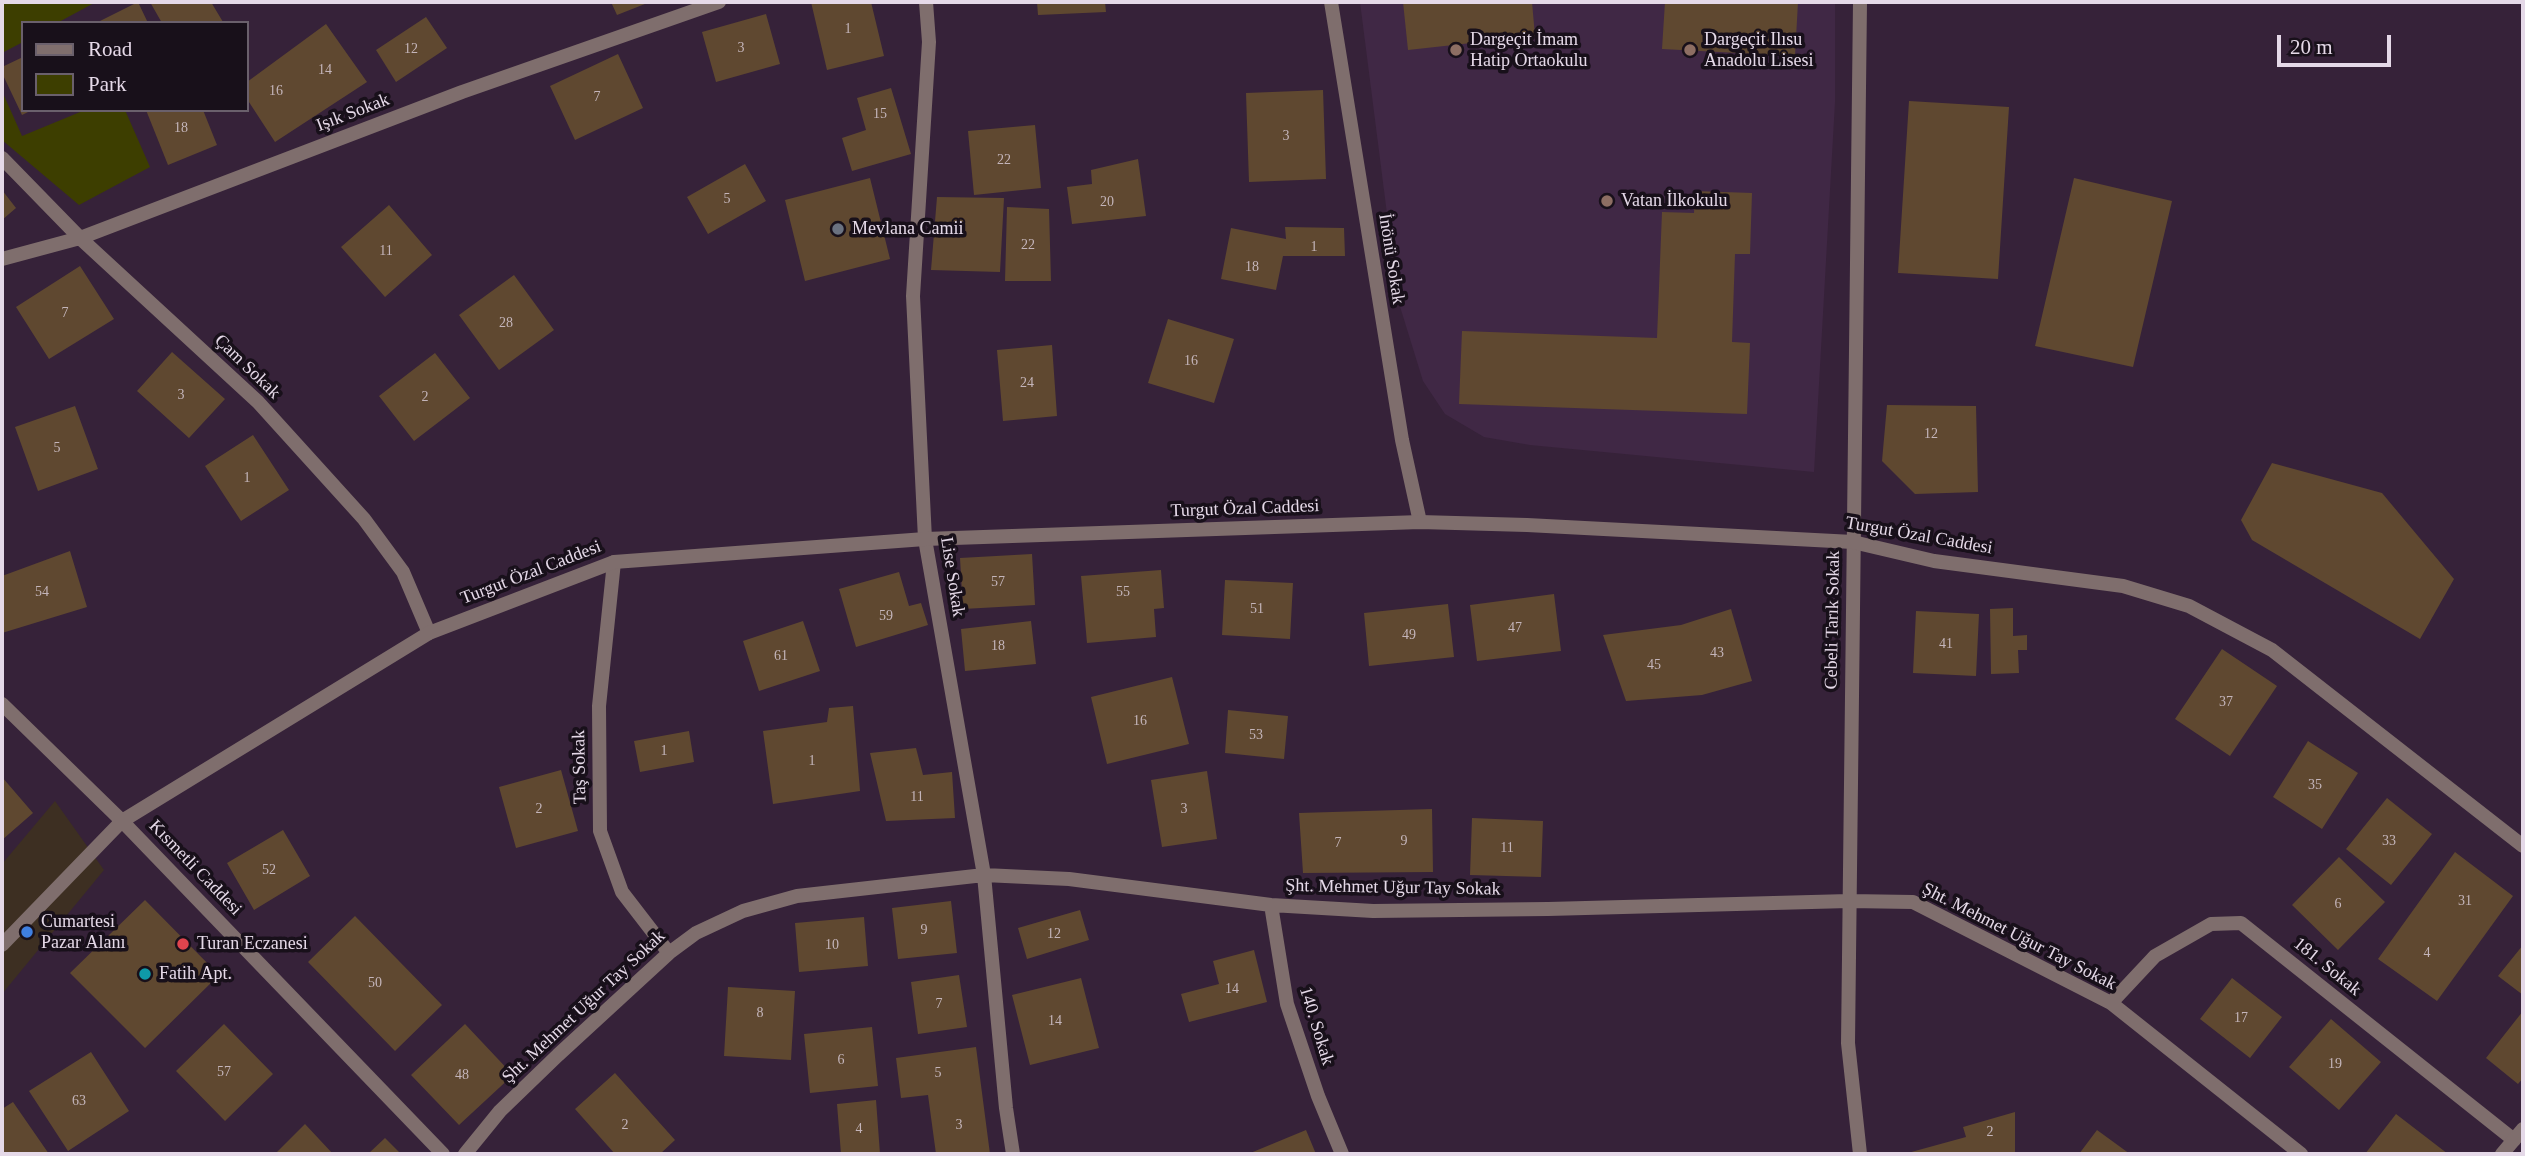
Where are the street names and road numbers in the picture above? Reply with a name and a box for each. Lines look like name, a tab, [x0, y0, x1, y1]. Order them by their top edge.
street label: Işık Sokak	[313, 89, 393, 137]
street label: İnönü Sokak	[1373, 212, 1409, 306]
street label: Çam Sokak	[209, 330, 285, 404]
street label: Turgut Özal Caddesi	[1170, 496, 1320, 522]
street label: Turgut Özal Caddesi	[1844, 512, 1994, 560]
street label: Turgut Özal Caddesi	[458, 536, 604, 610]
street label: Lise Sokak	[935, 536, 969, 618]
street label: Cebeli Tarık Sokak	[1821, 550, 1845, 690]
street label: Taş Sokak	[569, 730, 591, 804]
street label: Kısmetli Caddesi	[144, 816, 246, 920]
street label: Şht. Mehmet Uğur Tay Sokak	[1285, 875, 1501, 901]
street label: Şht. Mehmet Uğur Tay Sokak	[1918, 879, 2120, 995]
street label: Şht. Mehmet Uğur Tay Sokak	[498, 926, 670, 1088]
street label: 181. Sokak	[2289, 933, 2365, 1001]
street label: 140. Sokak	[1294, 984, 1338, 1068]

